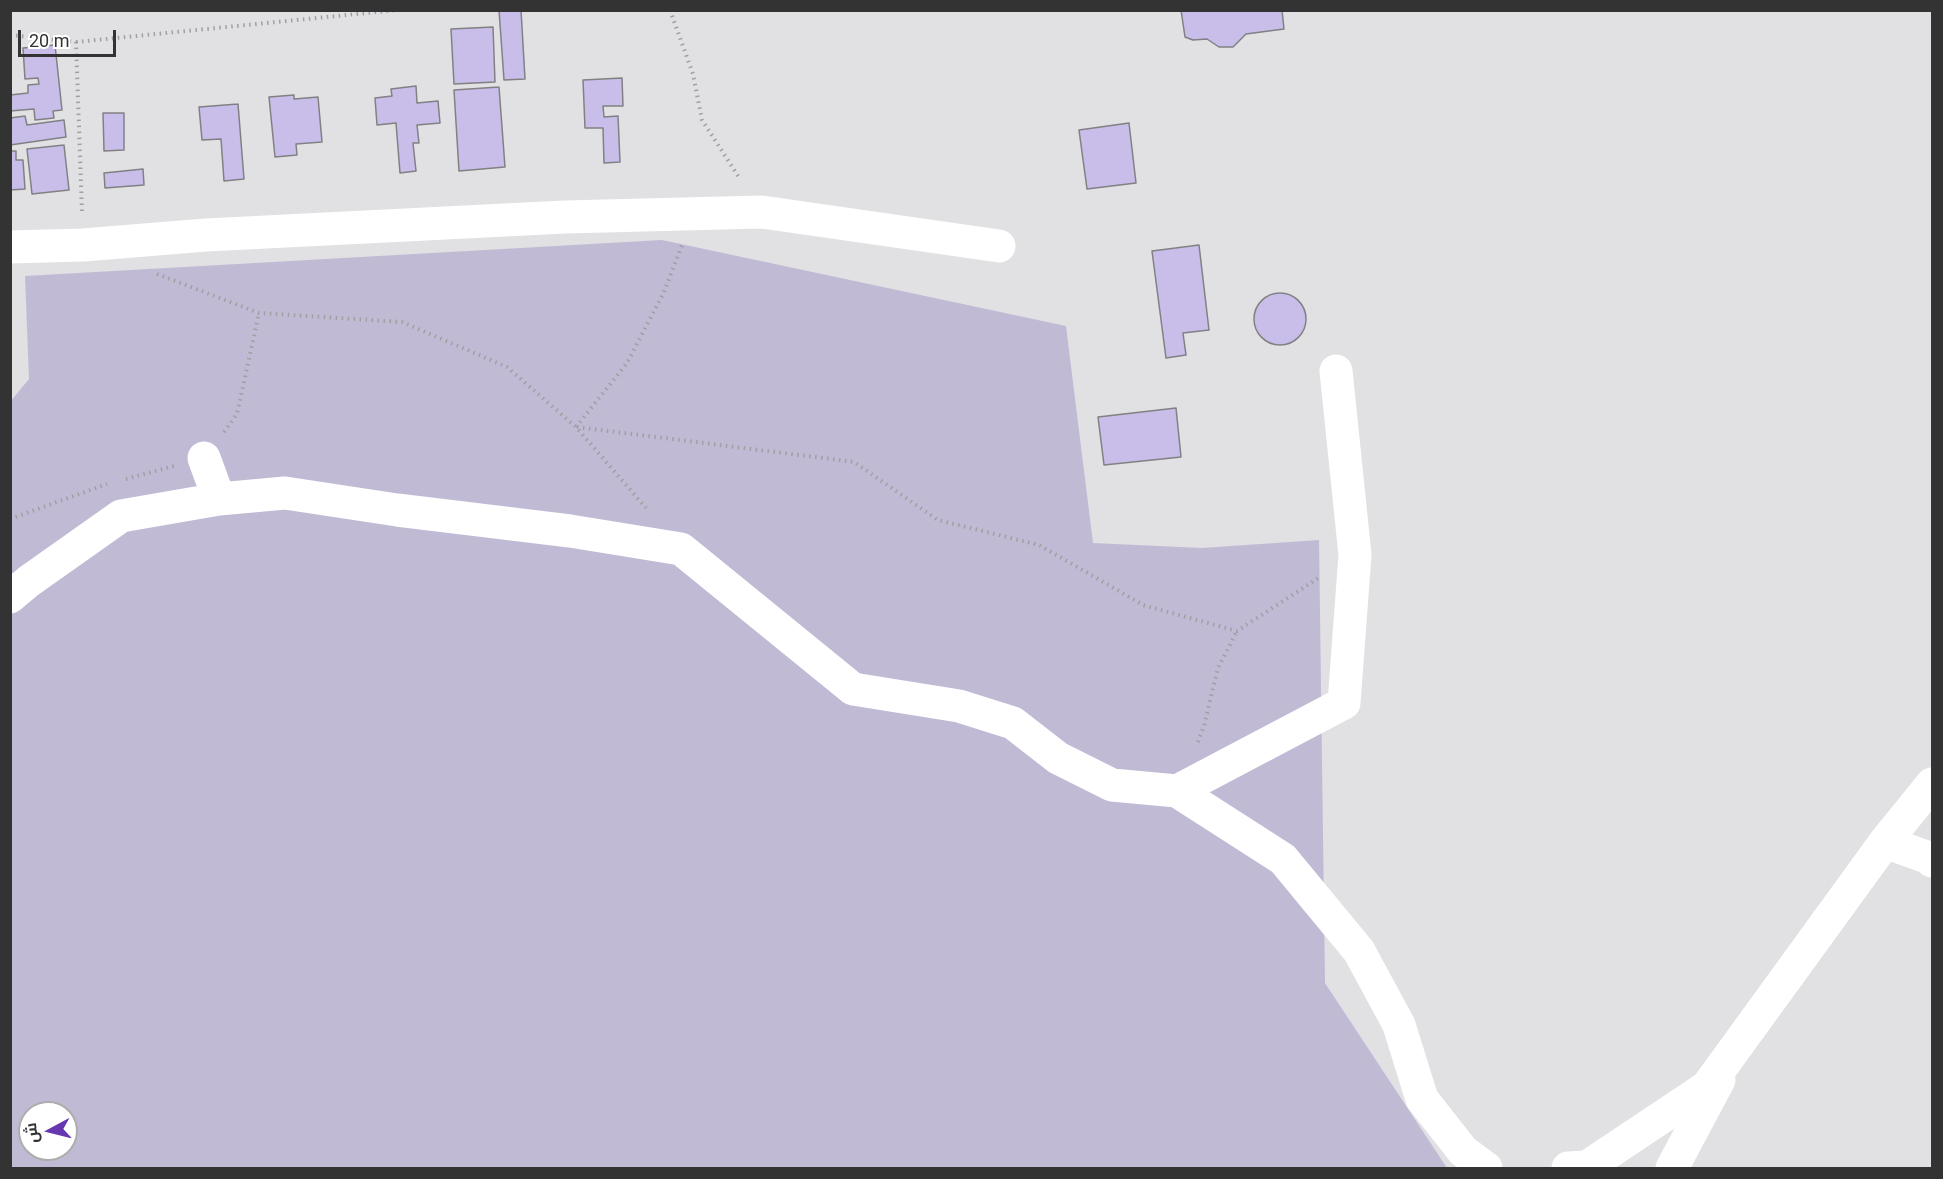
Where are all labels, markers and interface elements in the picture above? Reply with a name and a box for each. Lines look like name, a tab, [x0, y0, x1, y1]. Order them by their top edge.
scale bar	[21, 18, 118, 56]
text: 20 m	[29, 30, 69, 51]
north arrow	[18, 1101, 78, 1161]
text: ش	[21, 1122, 42, 1144]

